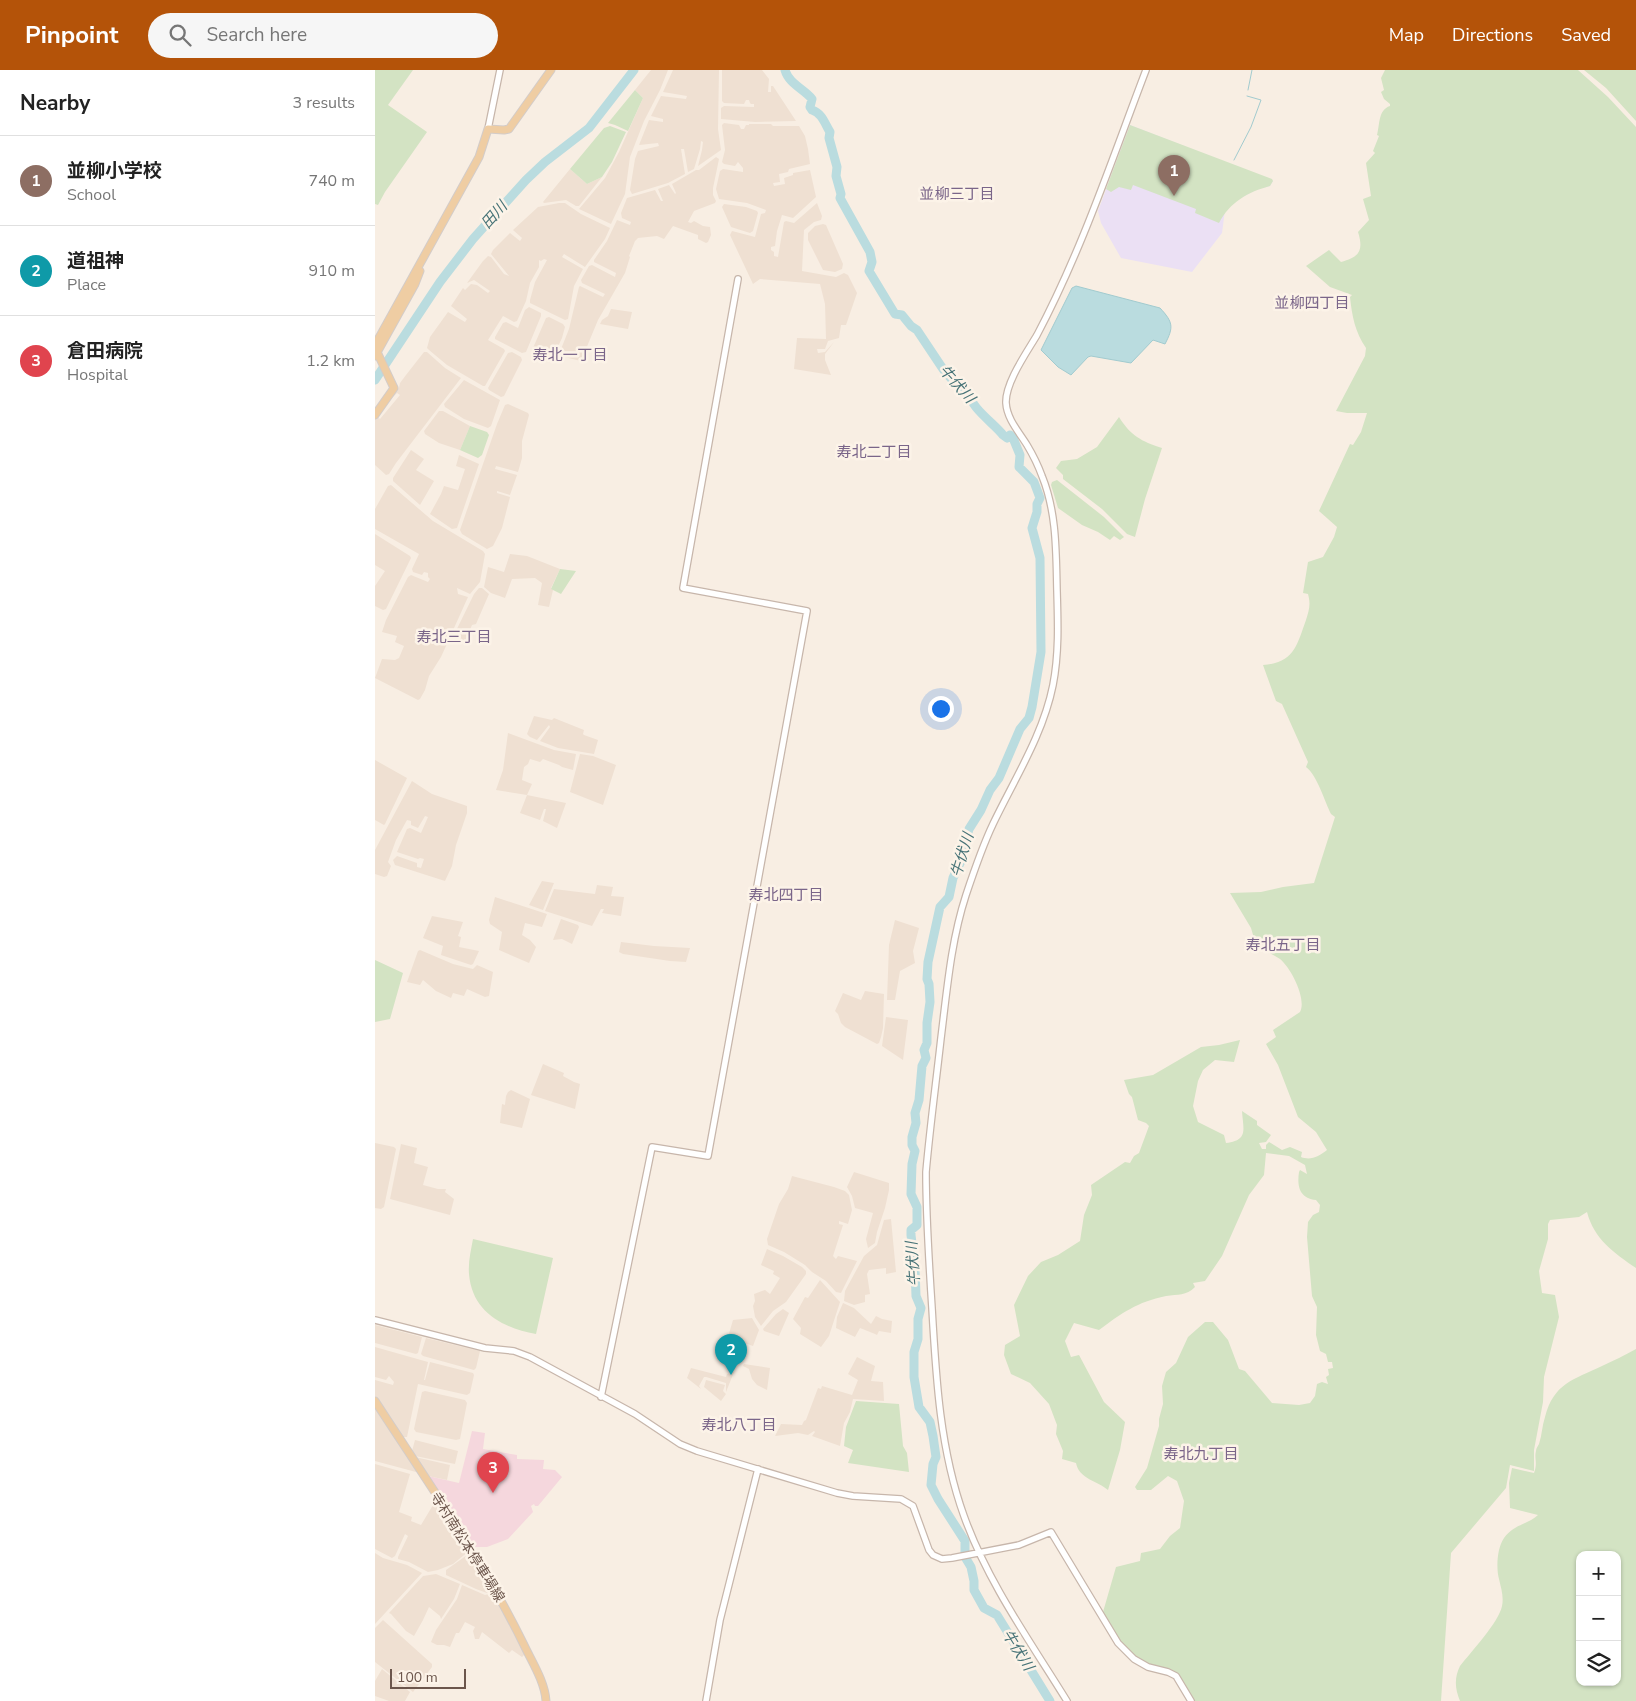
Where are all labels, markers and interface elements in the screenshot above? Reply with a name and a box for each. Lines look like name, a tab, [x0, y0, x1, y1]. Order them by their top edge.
search box	[148, 13, 498, 58]
text: Pinpoint	[25, 19, 118, 51]
icon: search	[166, 21, 194, 49]
text: Search here	[206, 22, 307, 48]
text: Map	[1389, 23, 1424, 47]
text: Directions	[1452, 23, 1533, 47]
text: Saved	[1561, 23, 1611, 47]
text: Nearby	[20, 89, 90, 117]
text: 3 results	[293, 92, 355, 114]
pin: 1	[1158, 155, 1190, 196]
text: 並柳小学校	[67, 158, 162, 184]
text: 1	[31, 170, 41, 192]
text: 740 m	[308, 170, 355, 192]
text: School	[67, 184, 116, 206]
district label: 並柳三丁目	[919, 184, 995, 204]
water label: 田川	[477, 196, 513, 233]
text: 道祖神	[67, 248, 124, 274]
text: 2	[31, 260, 41, 282]
text: 910 m	[308, 260, 355, 282]
text: Place	[67, 274, 106, 296]
district label: 並柳四丁目	[1274, 293, 1350, 313]
text: 倉田病院	[67, 338, 143, 364]
district label: 寿北一丁目	[532, 345, 608, 365]
text: 3	[31, 350, 41, 372]
text: 1.2 km	[306, 350, 355, 372]
water label: 牛伏川	[935, 361, 981, 409]
text: Hospital	[67, 364, 128, 386]
district label: 寿北二丁目	[836, 442, 912, 462]
district label: 寿北三丁目	[416, 627, 492, 647]
your location	[928, 696, 954, 722]
water label: 牛伏川	[946, 829, 979, 879]
district label: 寿北四丁目	[748, 885, 824, 905]
district label: 寿北五丁目	[1245, 935, 1321, 955]
water label: 牛伏川	[901, 1239, 925, 1287]
pin: 2	[715, 1334, 747, 1375]
district label: 寿北八丁目	[701, 1415, 777, 1435]
district label: 寿北九丁目	[1163, 1444, 1239, 1464]
pin: 3	[477, 1452, 509, 1493]
street label: 寺村南松本停車場線	[426, 1489, 509, 1606]
map controls	[1576, 1551, 1621, 1686]
button: +	[1576, 1551, 1621, 1596]
button: −	[1576, 1596, 1621, 1641]
water label: 牛伏川	[998, 1626, 1039, 1676]
button: layers	[1576, 1641, 1621, 1686]
scale bar	[390, 1666, 466, 1689]
text: 100 m	[397, 1668, 438, 1687]

